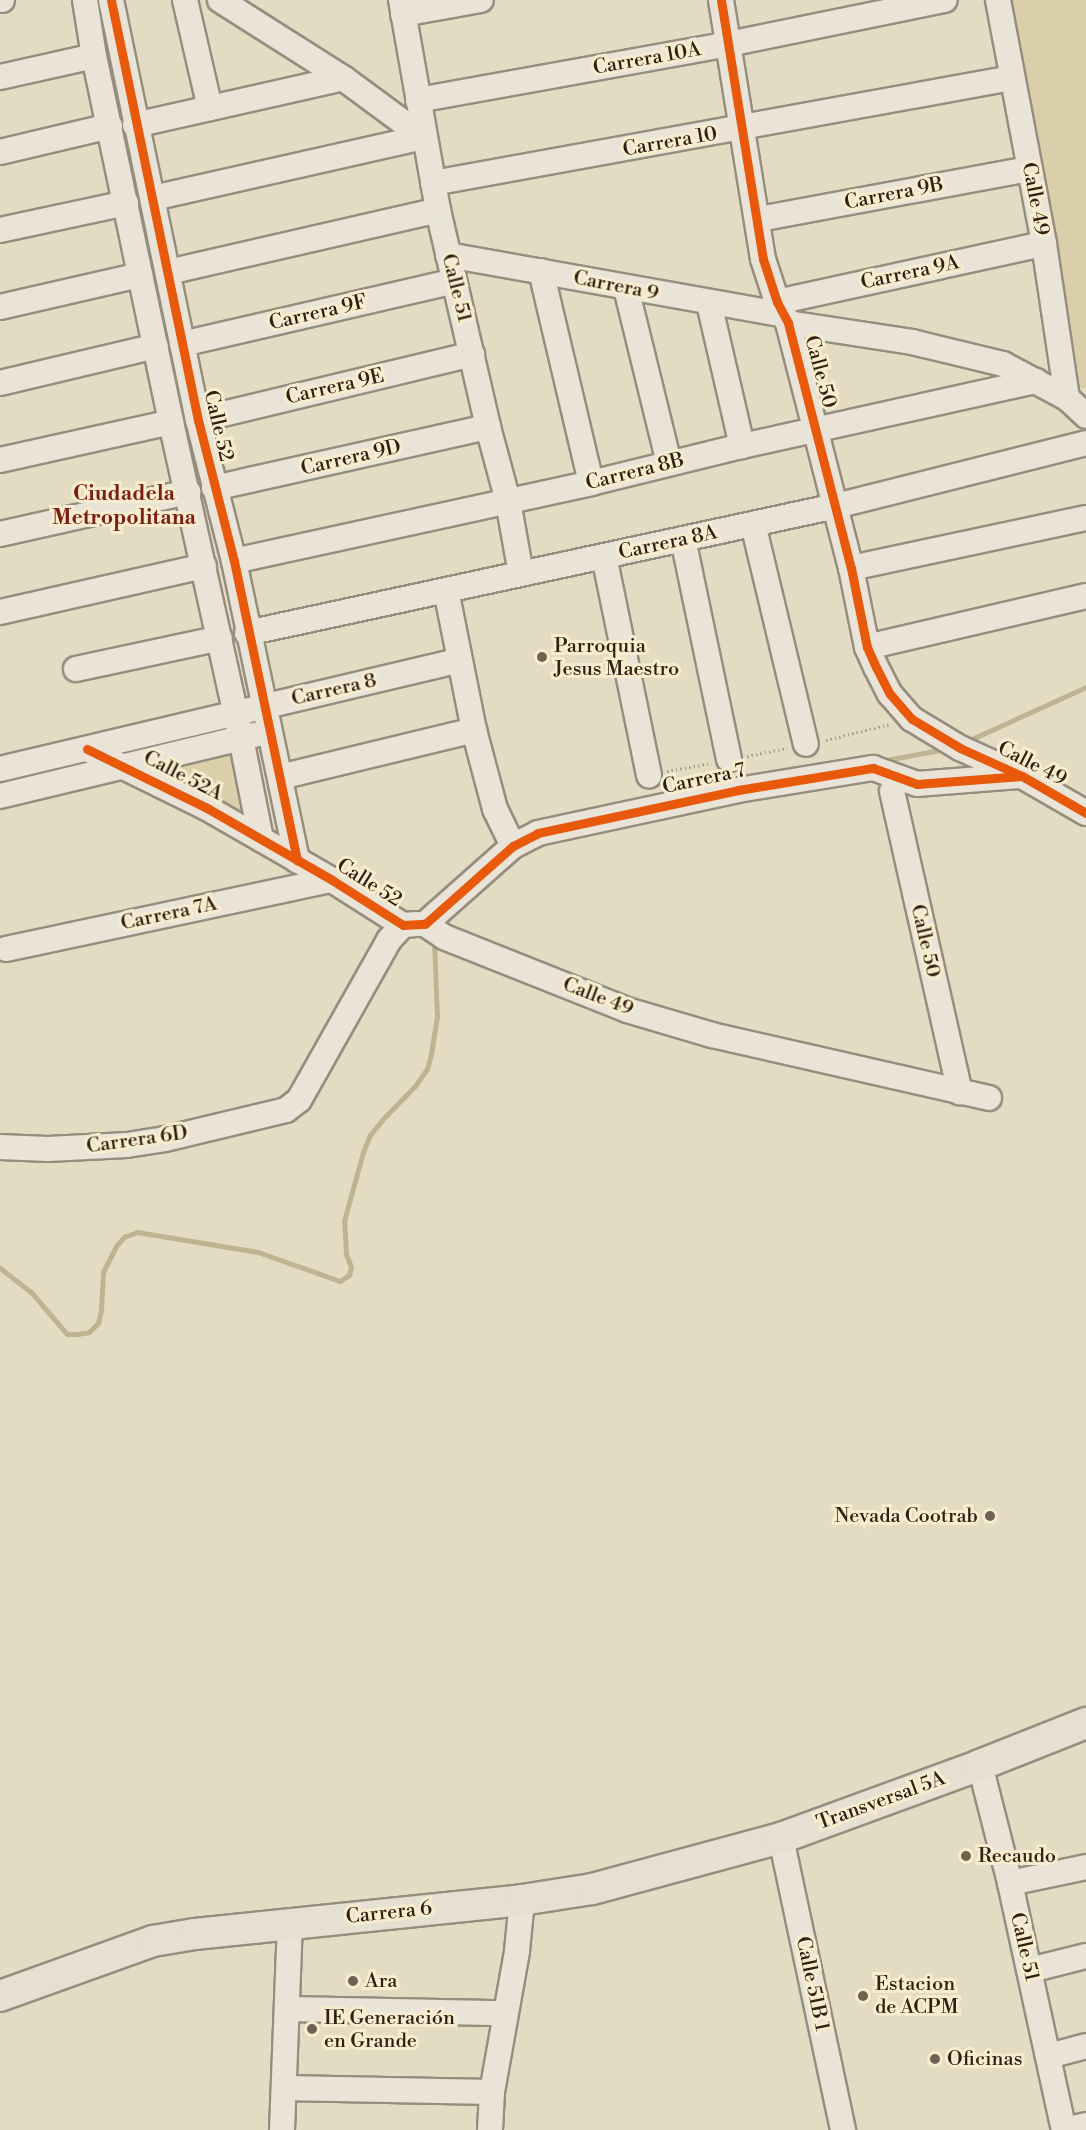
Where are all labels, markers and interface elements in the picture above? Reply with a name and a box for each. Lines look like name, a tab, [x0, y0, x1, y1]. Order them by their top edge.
street label: Carrera 10A	[591, 38, 703, 80]
street label: Carrera 10	[621, 122, 719, 162]
street label: Calle 49	[1016, 160, 1054, 238]
street label: Carrera 9B	[842, 173, 946, 215]
street label: Calle 51	[436, 251, 476, 325]
street label: Carrera 9A	[859, 251, 961, 295]
street label: Carrera 9	[571, 266, 661, 306]
street label: Carrera 9F	[267, 290, 369, 336]
street label: Calle 50	[799, 333, 841, 411]
street label: Carrera 9E	[283, 364, 387, 410]
street label: Calle 52	[198, 388, 238, 464]
street label: Carrera 9D	[299, 435, 403, 481]
street label: Carrera 8B	[583, 448, 687, 496]
district label: Ciudadela Metropolitana	[52, 481, 196, 531]
street label: Carrera 8A	[616, 521, 720, 565]
place label: Parroquia Jesus Maestro	[554, 634, 679, 681]
marker: Parroquia Jesus Maestro	[535, 650, 549, 664]
street label: Carrera 8	[289, 669, 379, 711]
street label: Calle 49	[994, 737, 1070, 791]
street label: Calle 52A	[139, 746, 227, 806]
street label: Carrera 7	[660, 758, 748, 800]
street label: Calle 52	[332, 854, 406, 912]
street label: Carrera 7A	[119, 892, 219, 936]
street label: Calle 50	[905, 902, 945, 980]
street label: Calle 49	[559, 973, 637, 1021]
street label: Carrera 6D	[85, 1121, 189, 1159]
place label: Nevada Cootrab	[835, 1504, 978, 1528]
marker: Nevada Cootrab	[983, 1509, 997, 1523]
street label: Transversal 5A	[813, 1767, 949, 1835]
place label: Recaudo	[978, 1844, 1056, 1868]
marker: Recaudo	[959, 1849, 973, 1863]
street label: Carrera 6	[345, 1897, 433, 1929]
street label: Calle 51	[1004, 1910, 1044, 1984]
street label: Calle 51B 1	[790, 1934, 834, 2034]
place label: Ara	[365, 1969, 397, 1993]
place label: Estacion de ACPM	[875, 1972, 958, 2019]
marker: Ara	[346, 1974, 360, 1988]
marker: Estacion de ACPM	[856, 1989, 870, 2003]
place label: IE Generación en Grande	[324, 2006, 455, 2053]
marker: IE Generación en Grande	[305, 2022, 319, 2036]
place label: Oficinas	[947, 2047, 1022, 2071]
marker: Oficinas	[928, 2052, 942, 2066]

